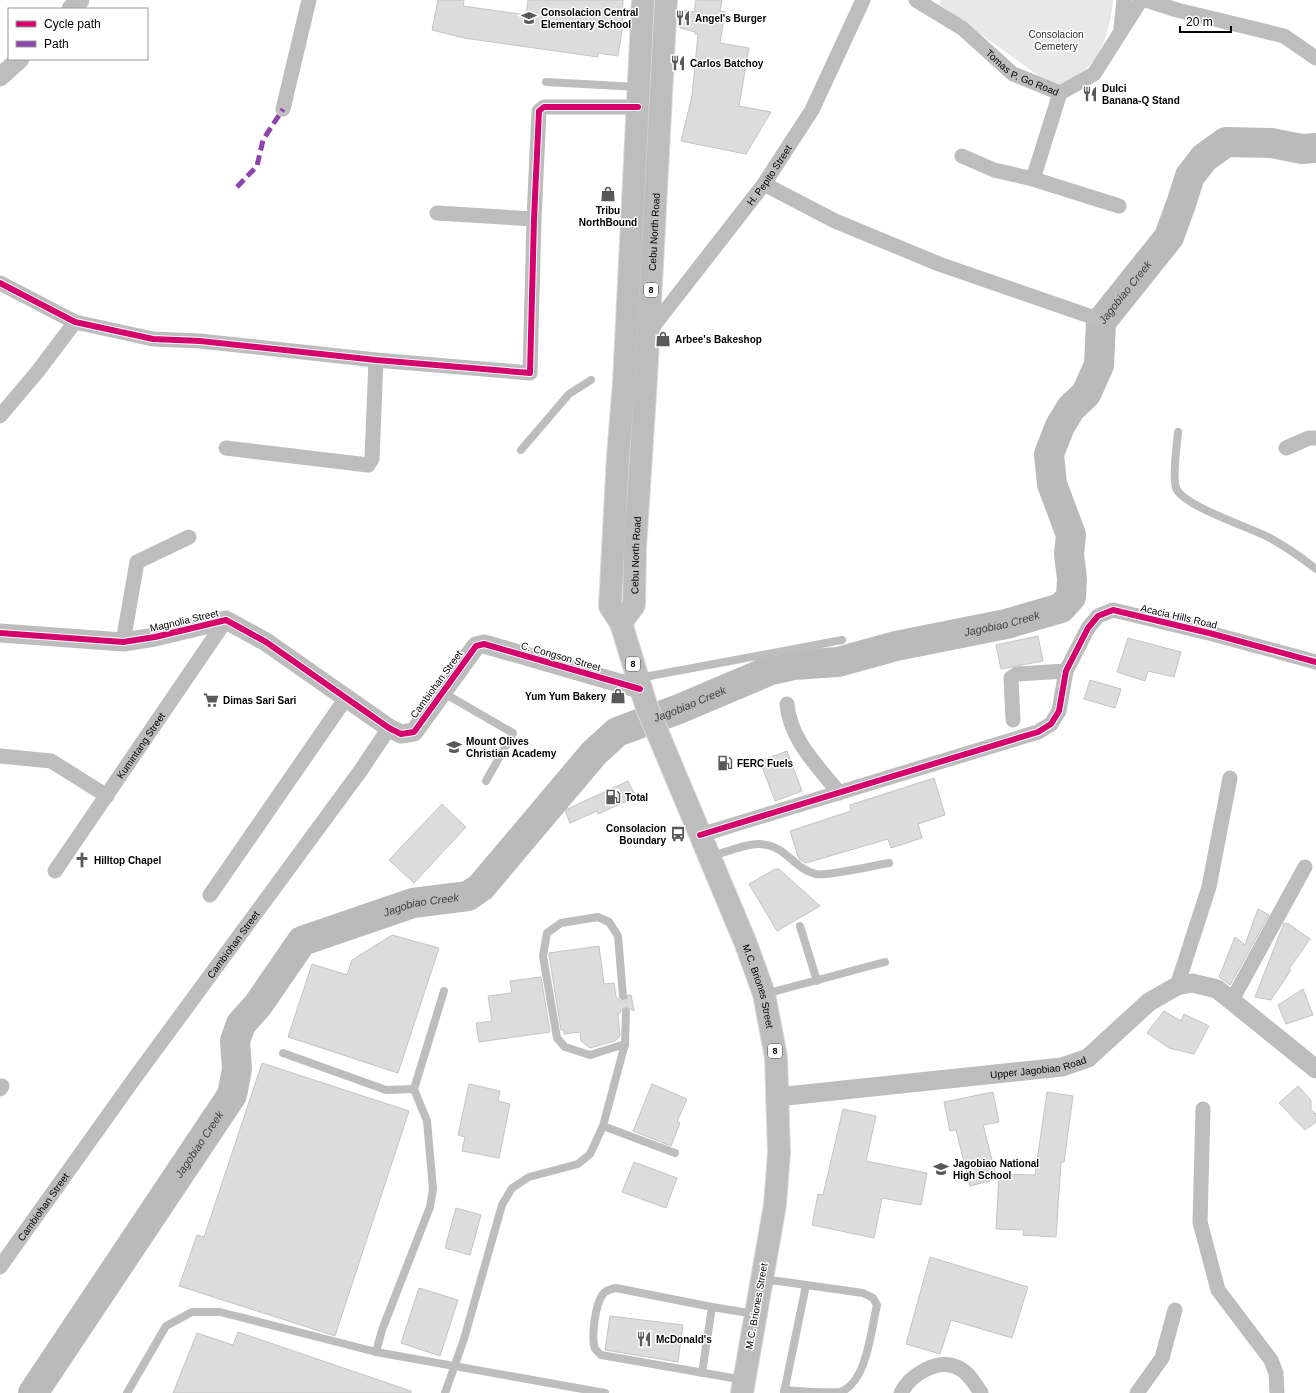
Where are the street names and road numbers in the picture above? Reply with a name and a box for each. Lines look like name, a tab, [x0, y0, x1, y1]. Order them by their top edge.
street label: Tomas P. Go Road	[984, 47, 1060, 98]
street label: H. Pepito Street	[745, 143, 794, 208]
street label: Cebu North Road	[647, 193, 662, 271]
road number: 8	[644, 283, 658, 297]
street label: Cebu North Road	[629, 516, 643, 594]
street label: Acacia Hills Road	[1139, 602, 1218, 631]
street label: Magnolia Street	[149, 607, 220, 634]
street label: C. Congson Street	[520, 640, 602, 673]
street label: Cambiohan Street	[408, 648, 465, 720]
road number: 8	[626, 657, 640, 671]
street label: Kumintang Street	[115, 710, 167, 781]
street label: Cambiohan Street	[205, 909, 262, 980]
street label: M.C. Briones Street	[740, 943, 775, 1029]
road number: 8	[768, 1044, 782, 1058]
street label: Upper Jagobiao Road	[990, 1054, 1088, 1081]
street label: Cambiohan Street	[15, 1171, 71, 1243]
street label: M.C. Briones Street	[743, 1262, 770, 1350]

